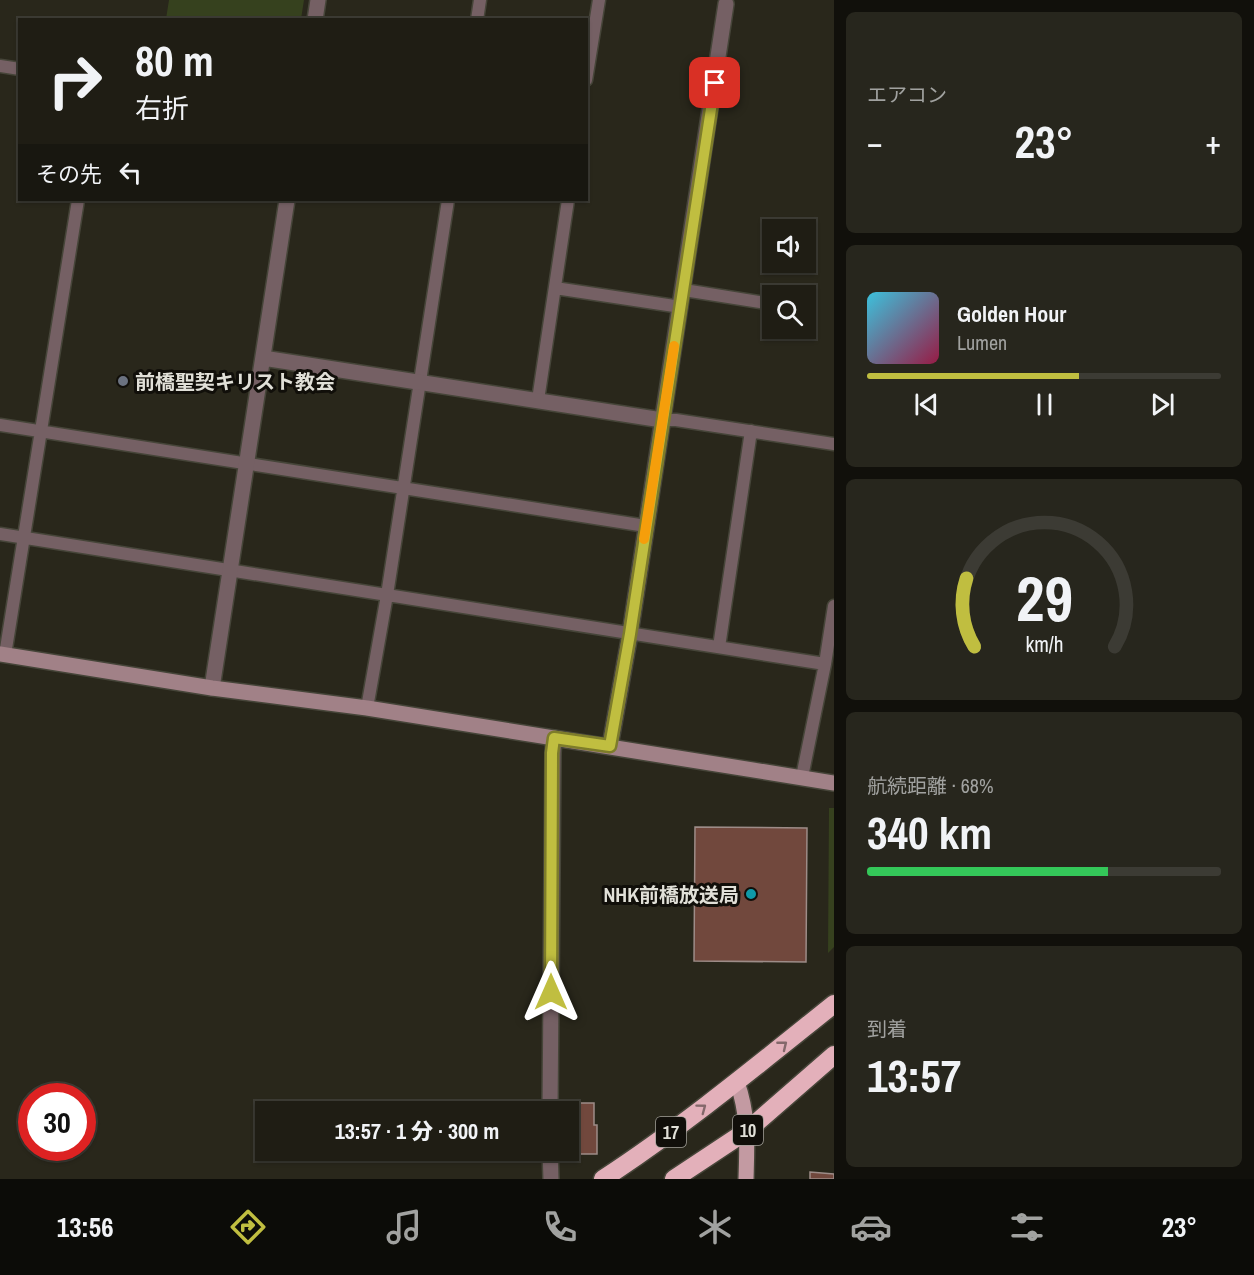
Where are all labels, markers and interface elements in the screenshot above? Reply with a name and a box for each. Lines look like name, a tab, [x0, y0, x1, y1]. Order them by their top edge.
text: 80 m	[135, 33, 214, 89]
icon: right	[36, 42, 114, 120]
pin	[689, 57, 740, 108]
icon: arrive	[698, 66, 731, 99]
text: エアコン	[867, 81, 947, 108]
text: 右折	[135, 90, 189, 126]
text: 23°	[1014, 111, 1074, 172]
text: −	[867, 120, 883, 164]
text: +	[1205, 120, 1221, 164]
icon: left	[114, 156, 147, 189]
text: その先	[36, 159, 102, 189]
map controls	[762, 219, 816, 339]
button: sound	[762, 219, 816, 273]
button: search	[762, 285, 816, 339]
text: Golden Hour	[957, 299, 1066, 329]
text: Lumen	[957, 329, 1007, 356]
place label: 前橋聖契キリスト教会	[135, 368, 335, 395]
marker: 前橋聖契キリスト教会	[116, 374, 130, 388]
icon: previous	[910, 388, 943, 421]
icon: pause	[1028, 388, 1061, 421]
icon: next	[1146, 388, 1179, 421]
text: 29	[1016, 556, 1072, 640]
text: km/h	[1025, 630, 1063, 659]
text: 航続距離 · 68%	[867, 772, 994, 799]
text: 340 km	[867, 802, 992, 863]
place label: NHK前橋放送局	[603, 881, 739, 908]
marker: NHK前橋放送局	[744, 887, 758, 901]
position arrow	[519, 960, 583, 1024]
text: 到着	[867, 1015, 907, 1042]
one-way arrow	[776, 1041, 787, 1052]
text: 13:57	[867, 1045, 961, 1106]
speed limit sign: 30	[18, 1083, 96, 1161]
one-way arrow	[695, 1105, 706, 1116]
road number: 10	[733, 1115, 763, 1145]
text: 13:57 · 1 分 · 300 m	[335, 1116, 499, 1146]
road number: 17	[656, 1117, 686, 1147]
icon: directions	[227, 1206, 269, 1248]
icon: music	[383, 1206, 425, 1248]
icon: phone	[539, 1206, 581, 1248]
icon: climate	[694, 1206, 736, 1248]
icon: car	[850, 1206, 892, 1248]
icon: filters	[1006, 1206, 1048, 1248]
text: 13:56	[57, 1209, 113, 1245]
text: 23°	[1162, 1209, 1197, 1245]

